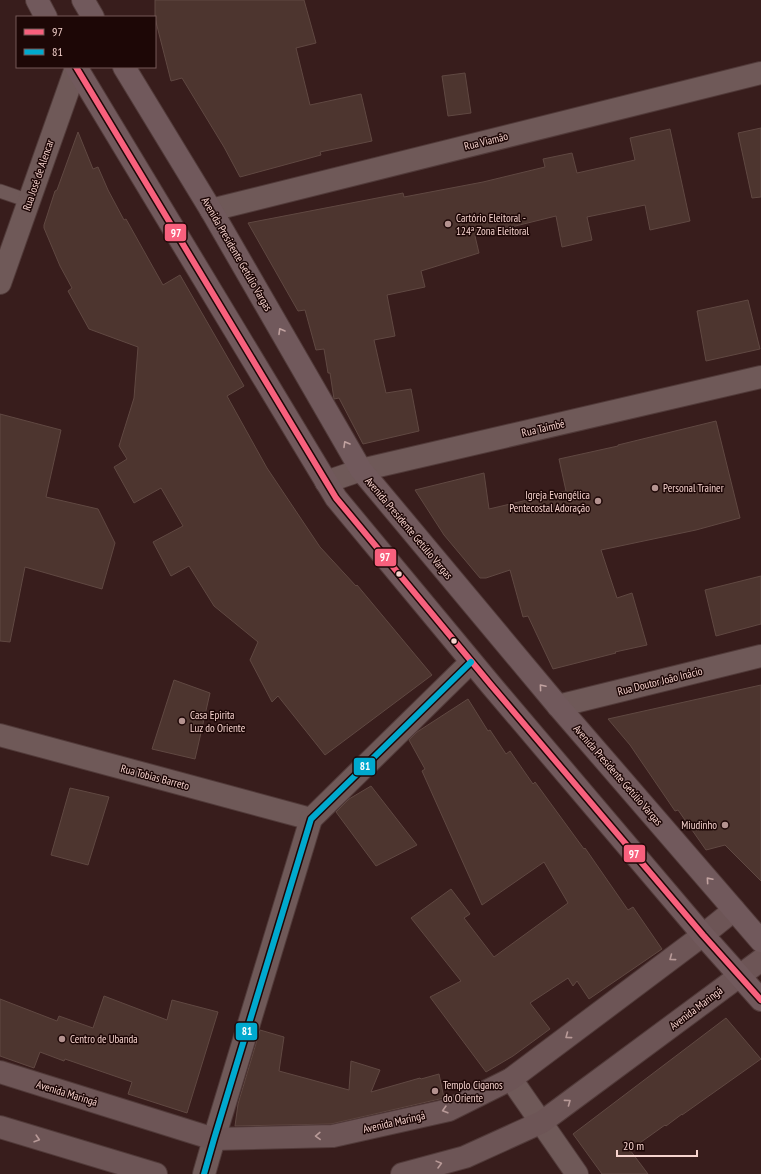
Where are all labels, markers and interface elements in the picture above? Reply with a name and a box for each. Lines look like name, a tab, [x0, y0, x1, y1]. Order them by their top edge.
legend	[16, 16, 156, 68]
text: 97	[52, 24, 63, 39]
text: 81	[52, 44, 63, 59]
street label: Rua Viamão	[463, 129, 510, 153]
street label: Rua José de Alencar	[19, 137, 57, 213]
street label: Avenida Presidente Getúlio Vargas	[199, 195, 275, 314]
place label: Cartório Eleitoral - 124ª Zona Eleitoral	[456, 211, 530, 238]
marker: Cartório Eleitoral - 124ª Zona Eleitoral	[443, 219, 453, 229]
line badge: 97	[164, 223, 187, 242]
text: 97	[171, 226, 181, 240]
one-way arrow	[279, 328, 286, 335]
street label: Rua Taimbé	[520, 416, 566, 440]
one-way arrow	[344, 441, 351, 448]
street label: Avenida Presidente Getúlio Vargas	[362, 474, 456, 582]
place label: Personal Trainer	[663, 481, 724, 495]
marker: Personal Trainer	[650, 483, 660, 493]
place label: Igreja Evangélica Pentecostal Adoração	[509, 488, 590, 515]
marker: Igreja Evangélica Pentecostal Adoração	[593, 496, 603, 506]
line badge: 97	[374, 548, 397, 567]
text: 97	[380, 550, 390, 564]
unlabelled marker	[394, 569, 404, 579]
unlabelled marker	[449, 636, 459, 646]
street label: Rua Doutor João Inácio	[616, 664, 704, 698]
one-way arrow	[539, 684, 546, 691]
place label: Casa Epirita Luz do Oriente	[190, 708, 246, 735]
marker: Casa Epirita Luz do Oriente	[177, 716, 187, 726]
street label: Avenida Presidente Getúlio Vargas	[570, 722, 666, 829]
line badge: 81	[353, 757, 376, 776]
text: 81	[360, 759, 370, 773]
street label: Rua Tobias Barreto	[119, 761, 191, 793]
place label: Miudinho	[681, 818, 717, 832]
marker: Miudinho	[720, 820, 730, 830]
line badge: 97	[623, 844, 646, 863]
text: 97	[629, 847, 639, 861]
one-way arrow	[706, 878, 713, 885]
one-way arrow	[669, 953, 676, 961]
street label: Avenida Maringá	[667, 983, 725, 1033]
line badge: 81	[235, 1022, 258, 1041]
text: 81	[242, 1024, 252, 1038]
one-way arrow	[565, 1031, 572, 1039]
place label: Centro de Ubanda	[70, 1032, 138, 1046]
marker: Centro de Ubanda	[57, 1034, 67, 1044]
street label: Avenida Maringá	[35, 1077, 99, 1109]
place label: Templo Ciganos do Oriente	[443, 1078, 503, 1105]
marker: Templo Ciganos do Oriente	[430, 1086, 440, 1096]
one-way arrow	[564, 1100, 571, 1107]
one-way arrow	[442, 1105, 449, 1114]
street label: Avenida Maringá	[362, 1108, 426, 1136]
one-way arrow	[315, 1132, 321, 1141]
scale bar	[617, 1132, 697, 1158]
one-way arrow	[34, 1134, 41, 1143]
text: 20 m	[623, 1138, 644, 1153]
one-way arrow	[436, 1160, 443, 1169]

